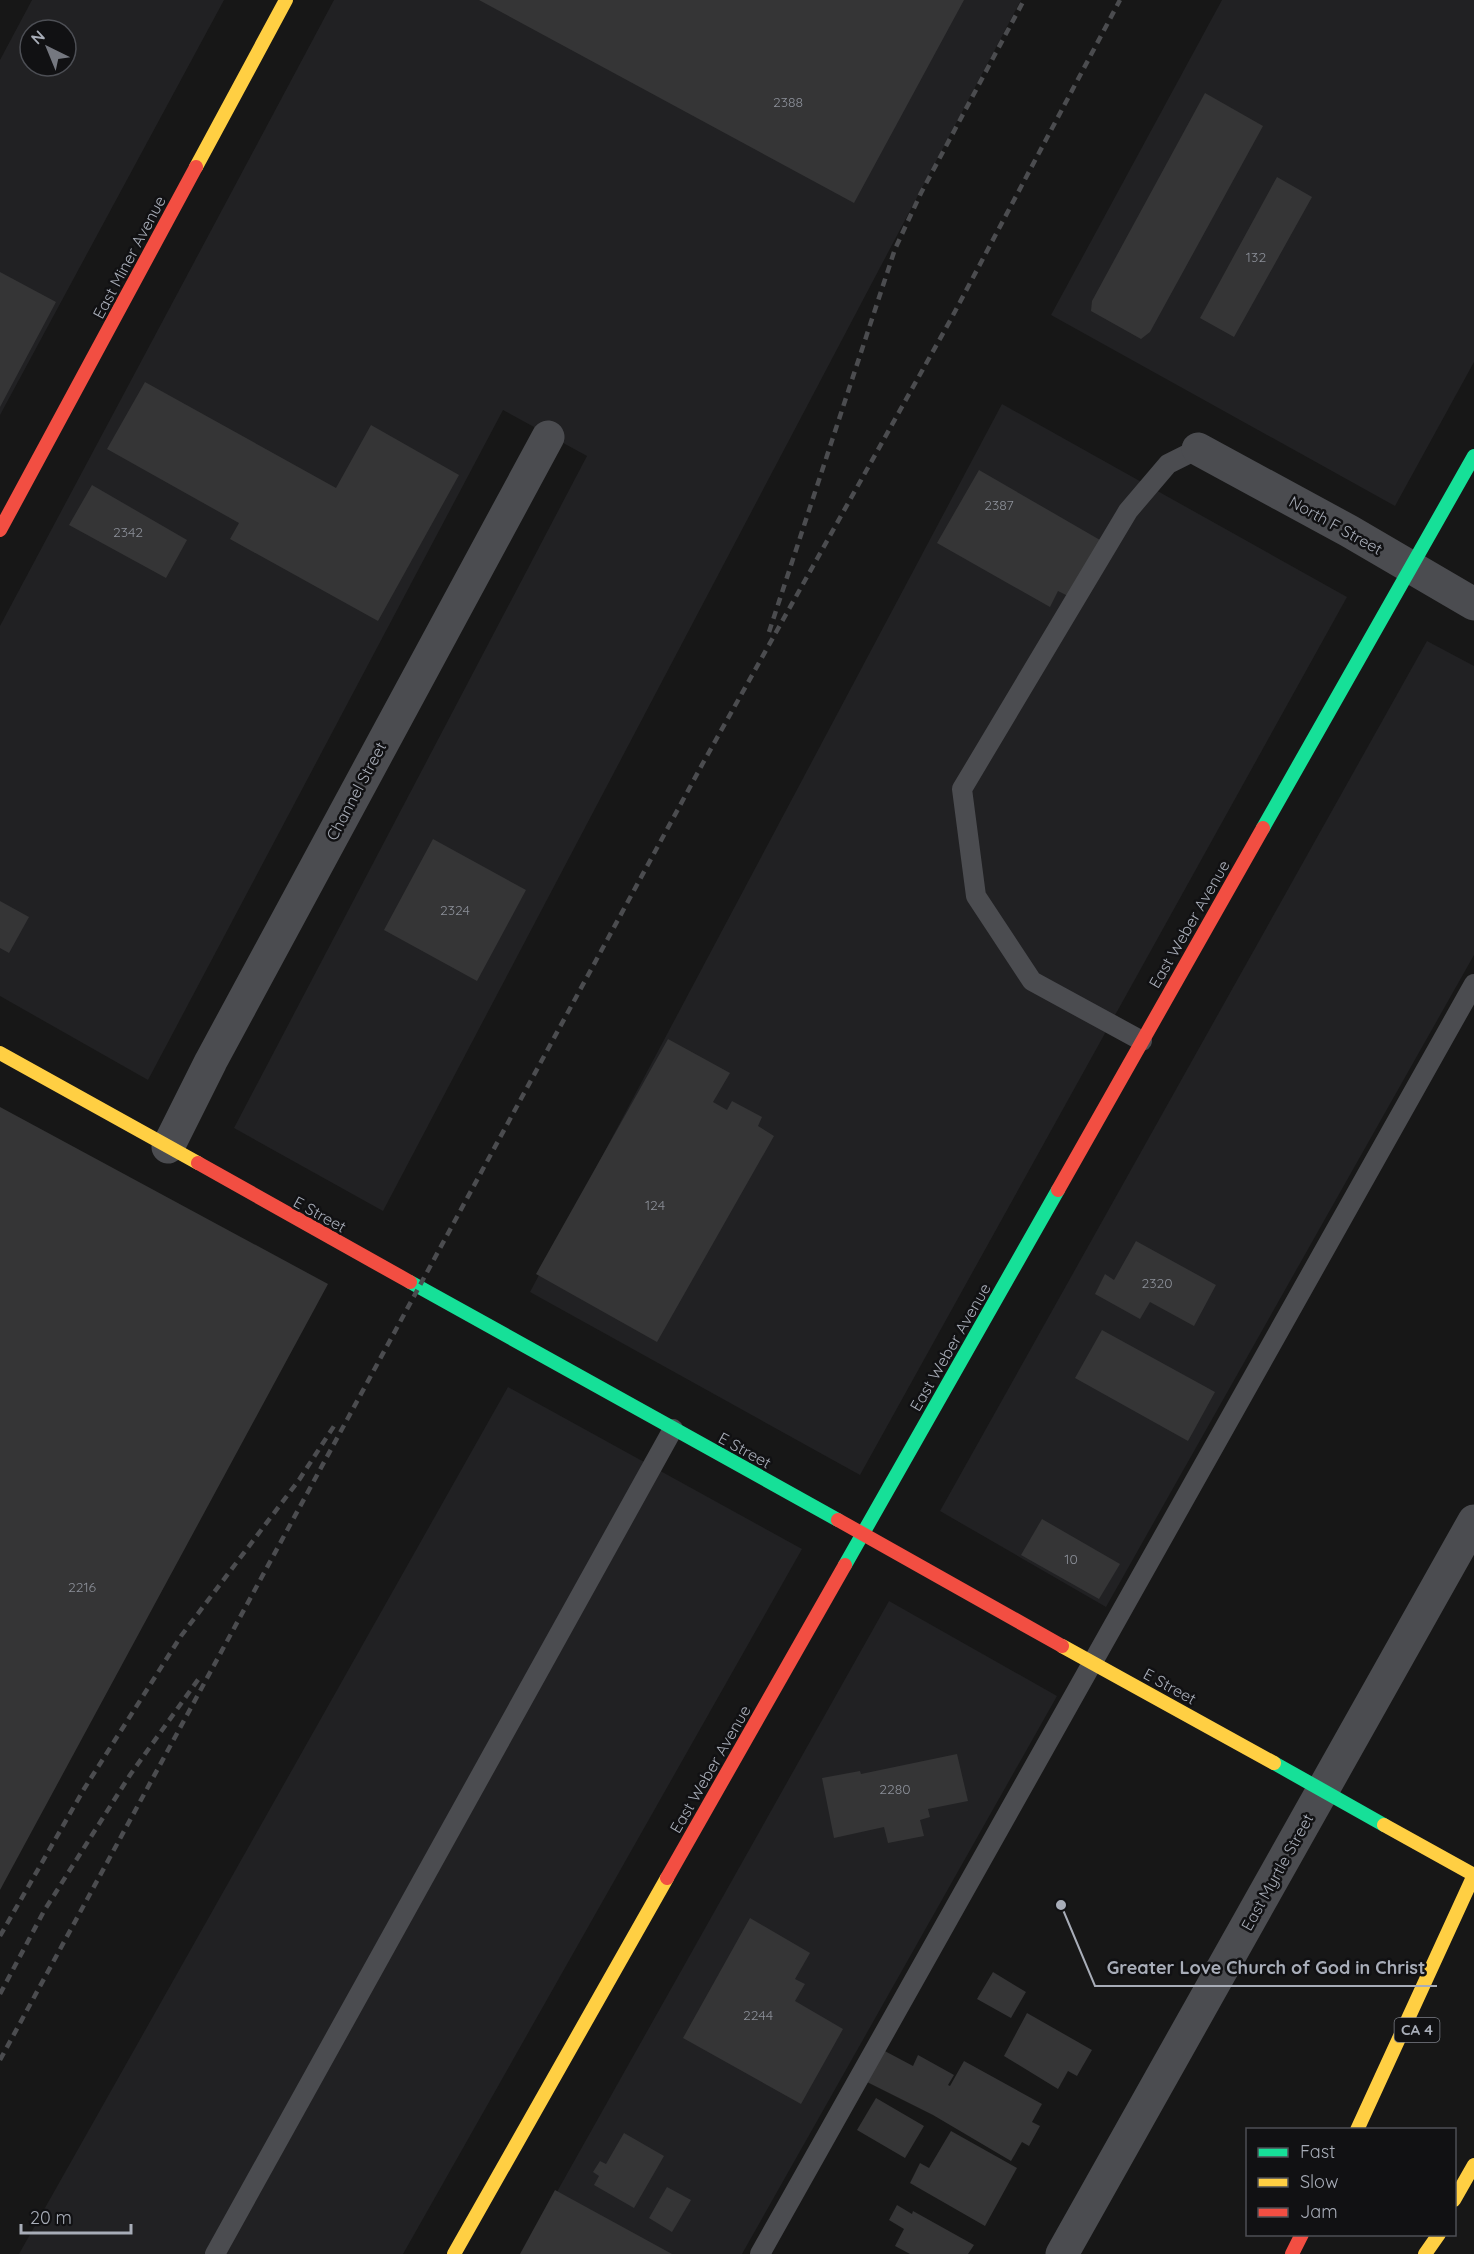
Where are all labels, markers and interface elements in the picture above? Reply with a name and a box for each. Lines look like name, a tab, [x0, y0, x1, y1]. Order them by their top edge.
north arrow	[18, 18, 78, 78]
text: N	[27, 26, 49, 48]
house number: 2388	[773, 93, 803, 111]
street label: East Miner Avenue	[88, 192, 170, 322]
house number: 132	[1246, 248, 1266, 266]
street label: North F Street	[1286, 491, 1386, 559]
house number: 2387	[984, 496, 1014, 514]
house number: 2342	[113, 523, 143, 541]
street label: Channel Street	[322, 738, 390, 844]
street label: East Weber Avenue	[1144, 857, 1234, 991]
house number: 2324	[440, 901, 470, 919]
street label: E Street	[290, 1191, 350, 1237]
house number: 124	[645, 1196, 665, 1214]
house number: 2320	[1141, 1274, 1173, 1292]
street label: East Weber Avenue	[905, 1280, 995, 1414]
street label: E Street	[715, 1427, 775, 1473]
house number: 10	[1064, 1550, 1078, 1568]
house number: 2216	[68, 1578, 97, 1596]
street label: E Street	[1140, 1663, 1200, 1709]
street label: East Weber Avenue	[665, 1702, 755, 1836]
house number: 2280	[879, 1780, 911, 1798]
street label: East Myrtle Street	[1237, 1810, 1317, 1934]
callout: Greater Love Church of God in Christ	[1095, 1950, 1437, 1986]
text: Greater Love Church of God in Christ	[1107, 1956, 1425, 1979]
house number: 2244	[743, 2006, 773, 2024]
road number: CA 4	[1394, 2018, 1440, 2042]
legend	[1246, 2128, 1456, 2236]
text: Fast	[1300, 2140, 1335, 2163]
text: Slow	[1300, 2170, 1338, 2193]
scale bar	[21, 2197, 130, 2235]
text: Jam	[1300, 2200, 1338, 2223]
text: 20 m	[30, 2206, 72, 2229]

